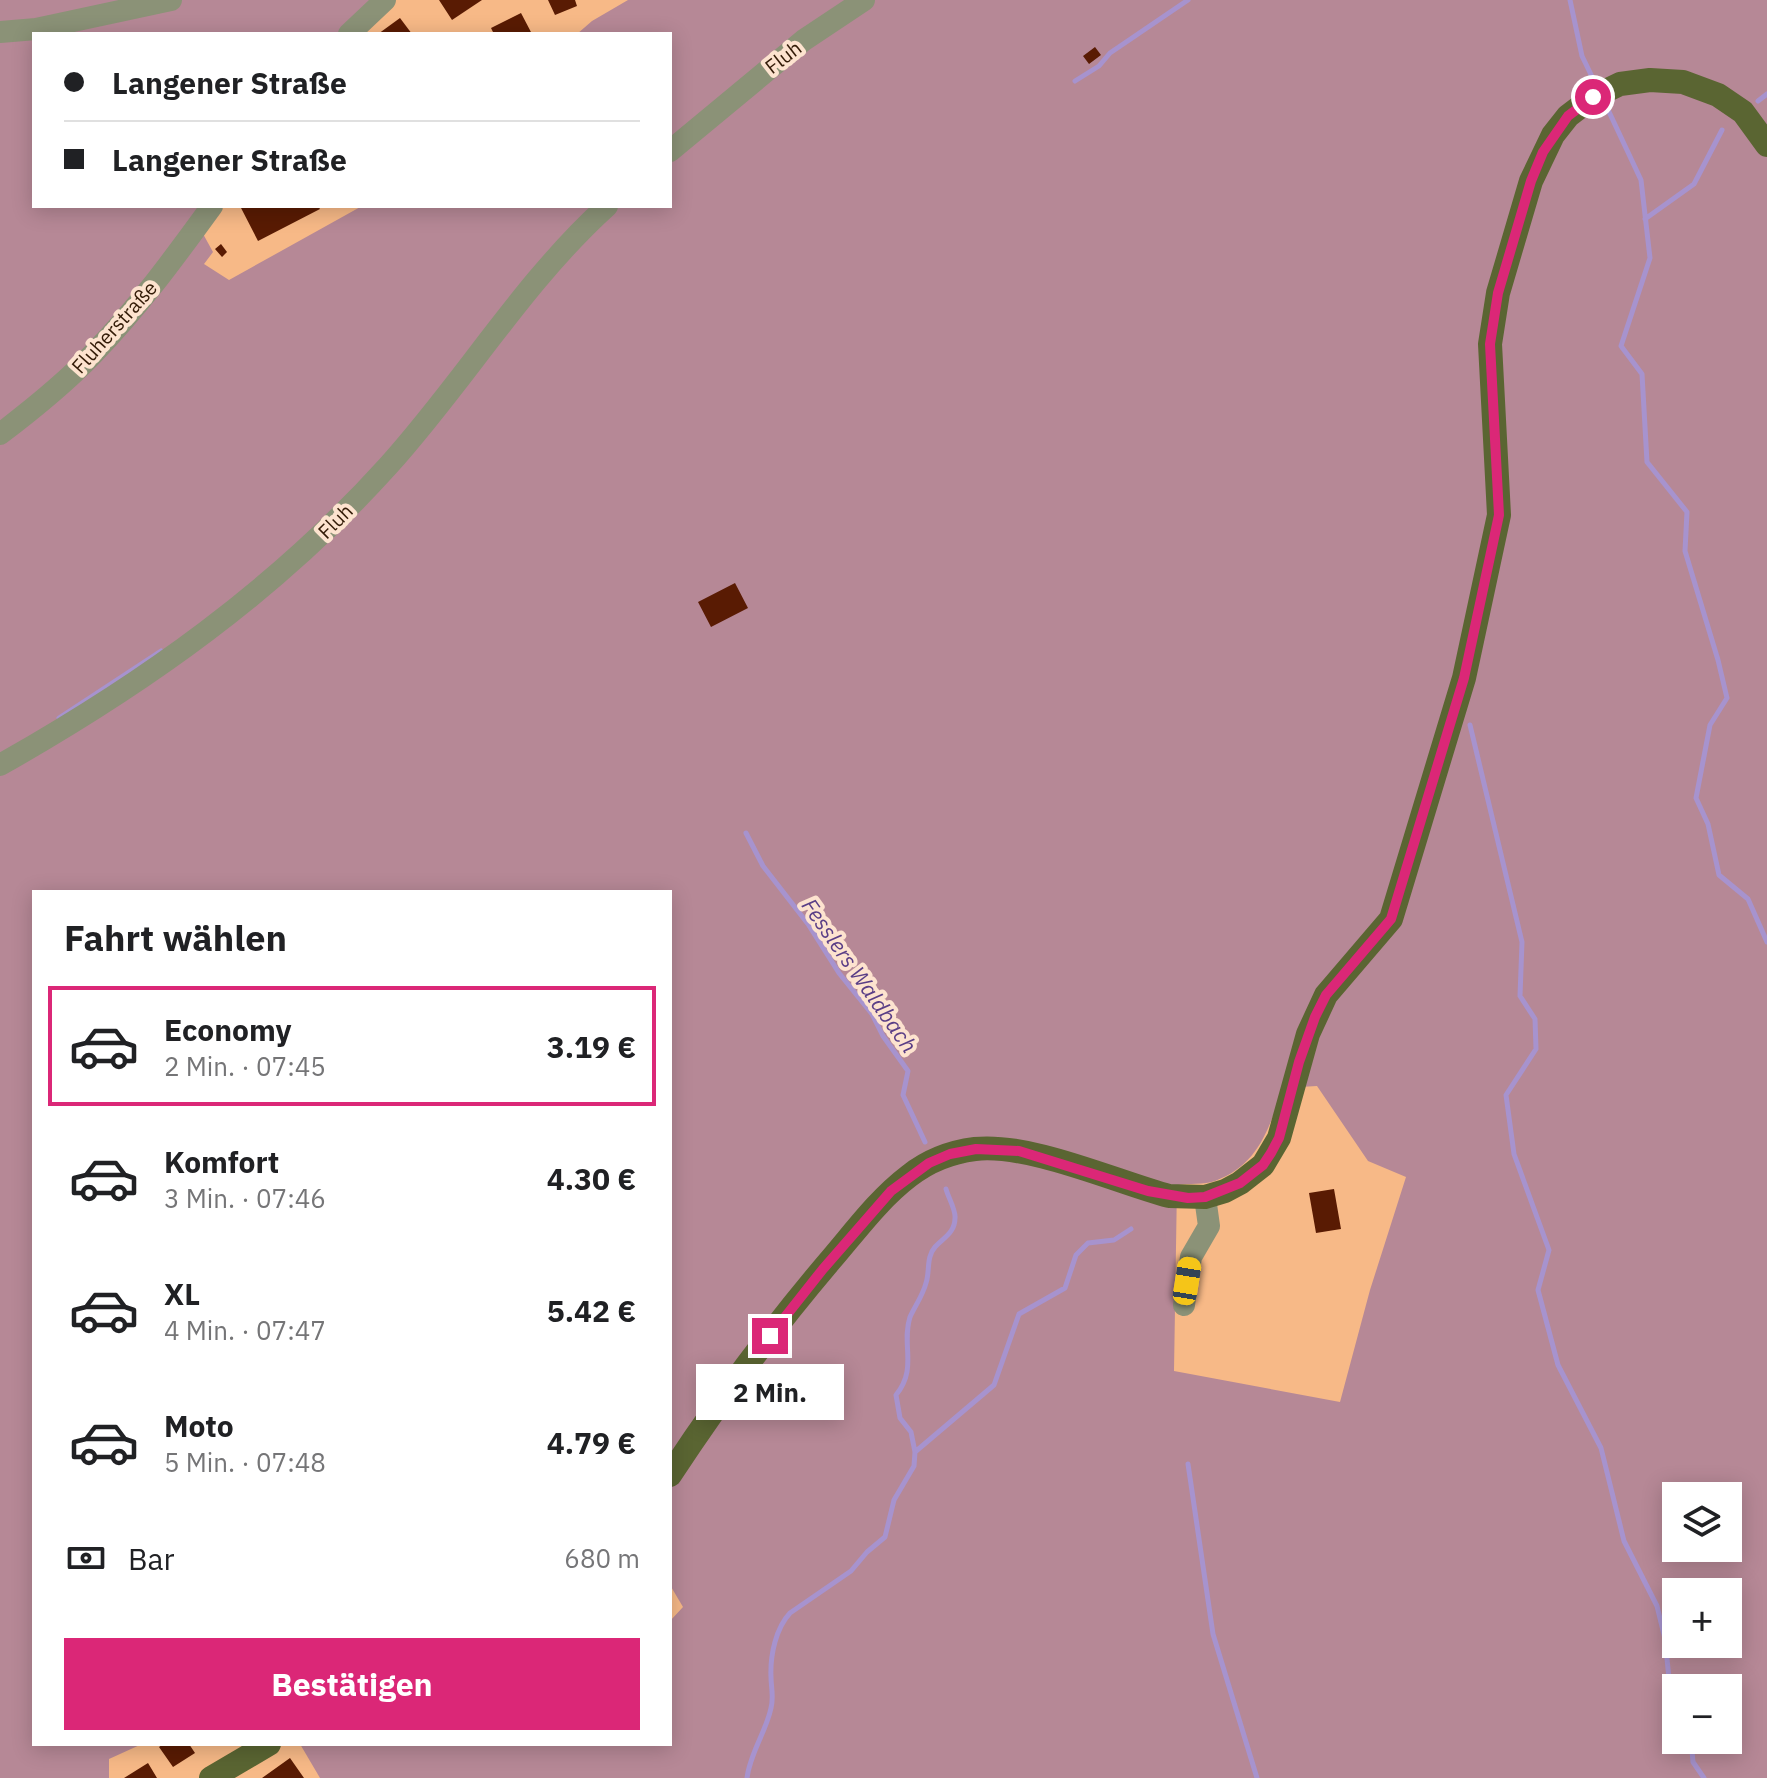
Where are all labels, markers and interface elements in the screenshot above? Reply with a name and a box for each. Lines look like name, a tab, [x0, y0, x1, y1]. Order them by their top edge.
street label: Fluh	[759, 34, 807, 80]
text: Langener Straße	[112, 63, 347, 102]
route start	[1575, 79, 1611, 115]
text: Langener Straße	[112, 140, 347, 179]
street label: Fluherstraße	[65, 275, 163, 379]
street label: Fluh	[312, 498, 358, 544]
water label: Fesslers Waldbach	[796, 892, 924, 1058]
text: Fahrt wählen	[64, 914, 287, 961]
icon: car	[68, 1010, 140, 1082]
text: Economy	[164, 1010, 292, 1049]
text: 3.19 €	[547, 1027, 636, 1066]
text: 2 Min. · 07:45	[164, 1049, 326, 1083]
icon: car	[68, 1142, 140, 1214]
text: Komfort	[164, 1142, 279, 1181]
text: 4.30 €	[547, 1159, 636, 1198]
text: 3 Min. · 07:46	[164, 1181, 326, 1215]
car	[1171, 1255, 1203, 1307]
icon: car	[68, 1274, 140, 1346]
text: XL	[164, 1274, 200, 1313]
text: 5.42 €	[547, 1291, 636, 1330]
text: 4 Min. · 07:47	[164, 1313, 326, 1347]
route end	[752, 1318, 788, 1354]
callout: 2 Min.	[696, 1364, 844, 1420]
text: 2 Min.	[733, 1375, 807, 1409]
icon: car	[68, 1406, 140, 1478]
text: Moto	[164, 1406, 234, 1445]
text: 4.79 €	[547, 1423, 636, 1462]
text: 5 Min. · 07:48	[164, 1445, 326, 1479]
map controls	[1662, 1482, 1742, 1754]
button: layers	[1662, 1482, 1742, 1562]
icon: cash	[64, 1536, 108, 1580]
text: Bar	[128, 1539, 175, 1578]
text: 680 m	[564, 1541, 640, 1575]
button: +	[1662, 1578, 1742, 1658]
button: Bestätigen	[64, 1638, 640, 1730]
button: −	[1662, 1674, 1742, 1754]

